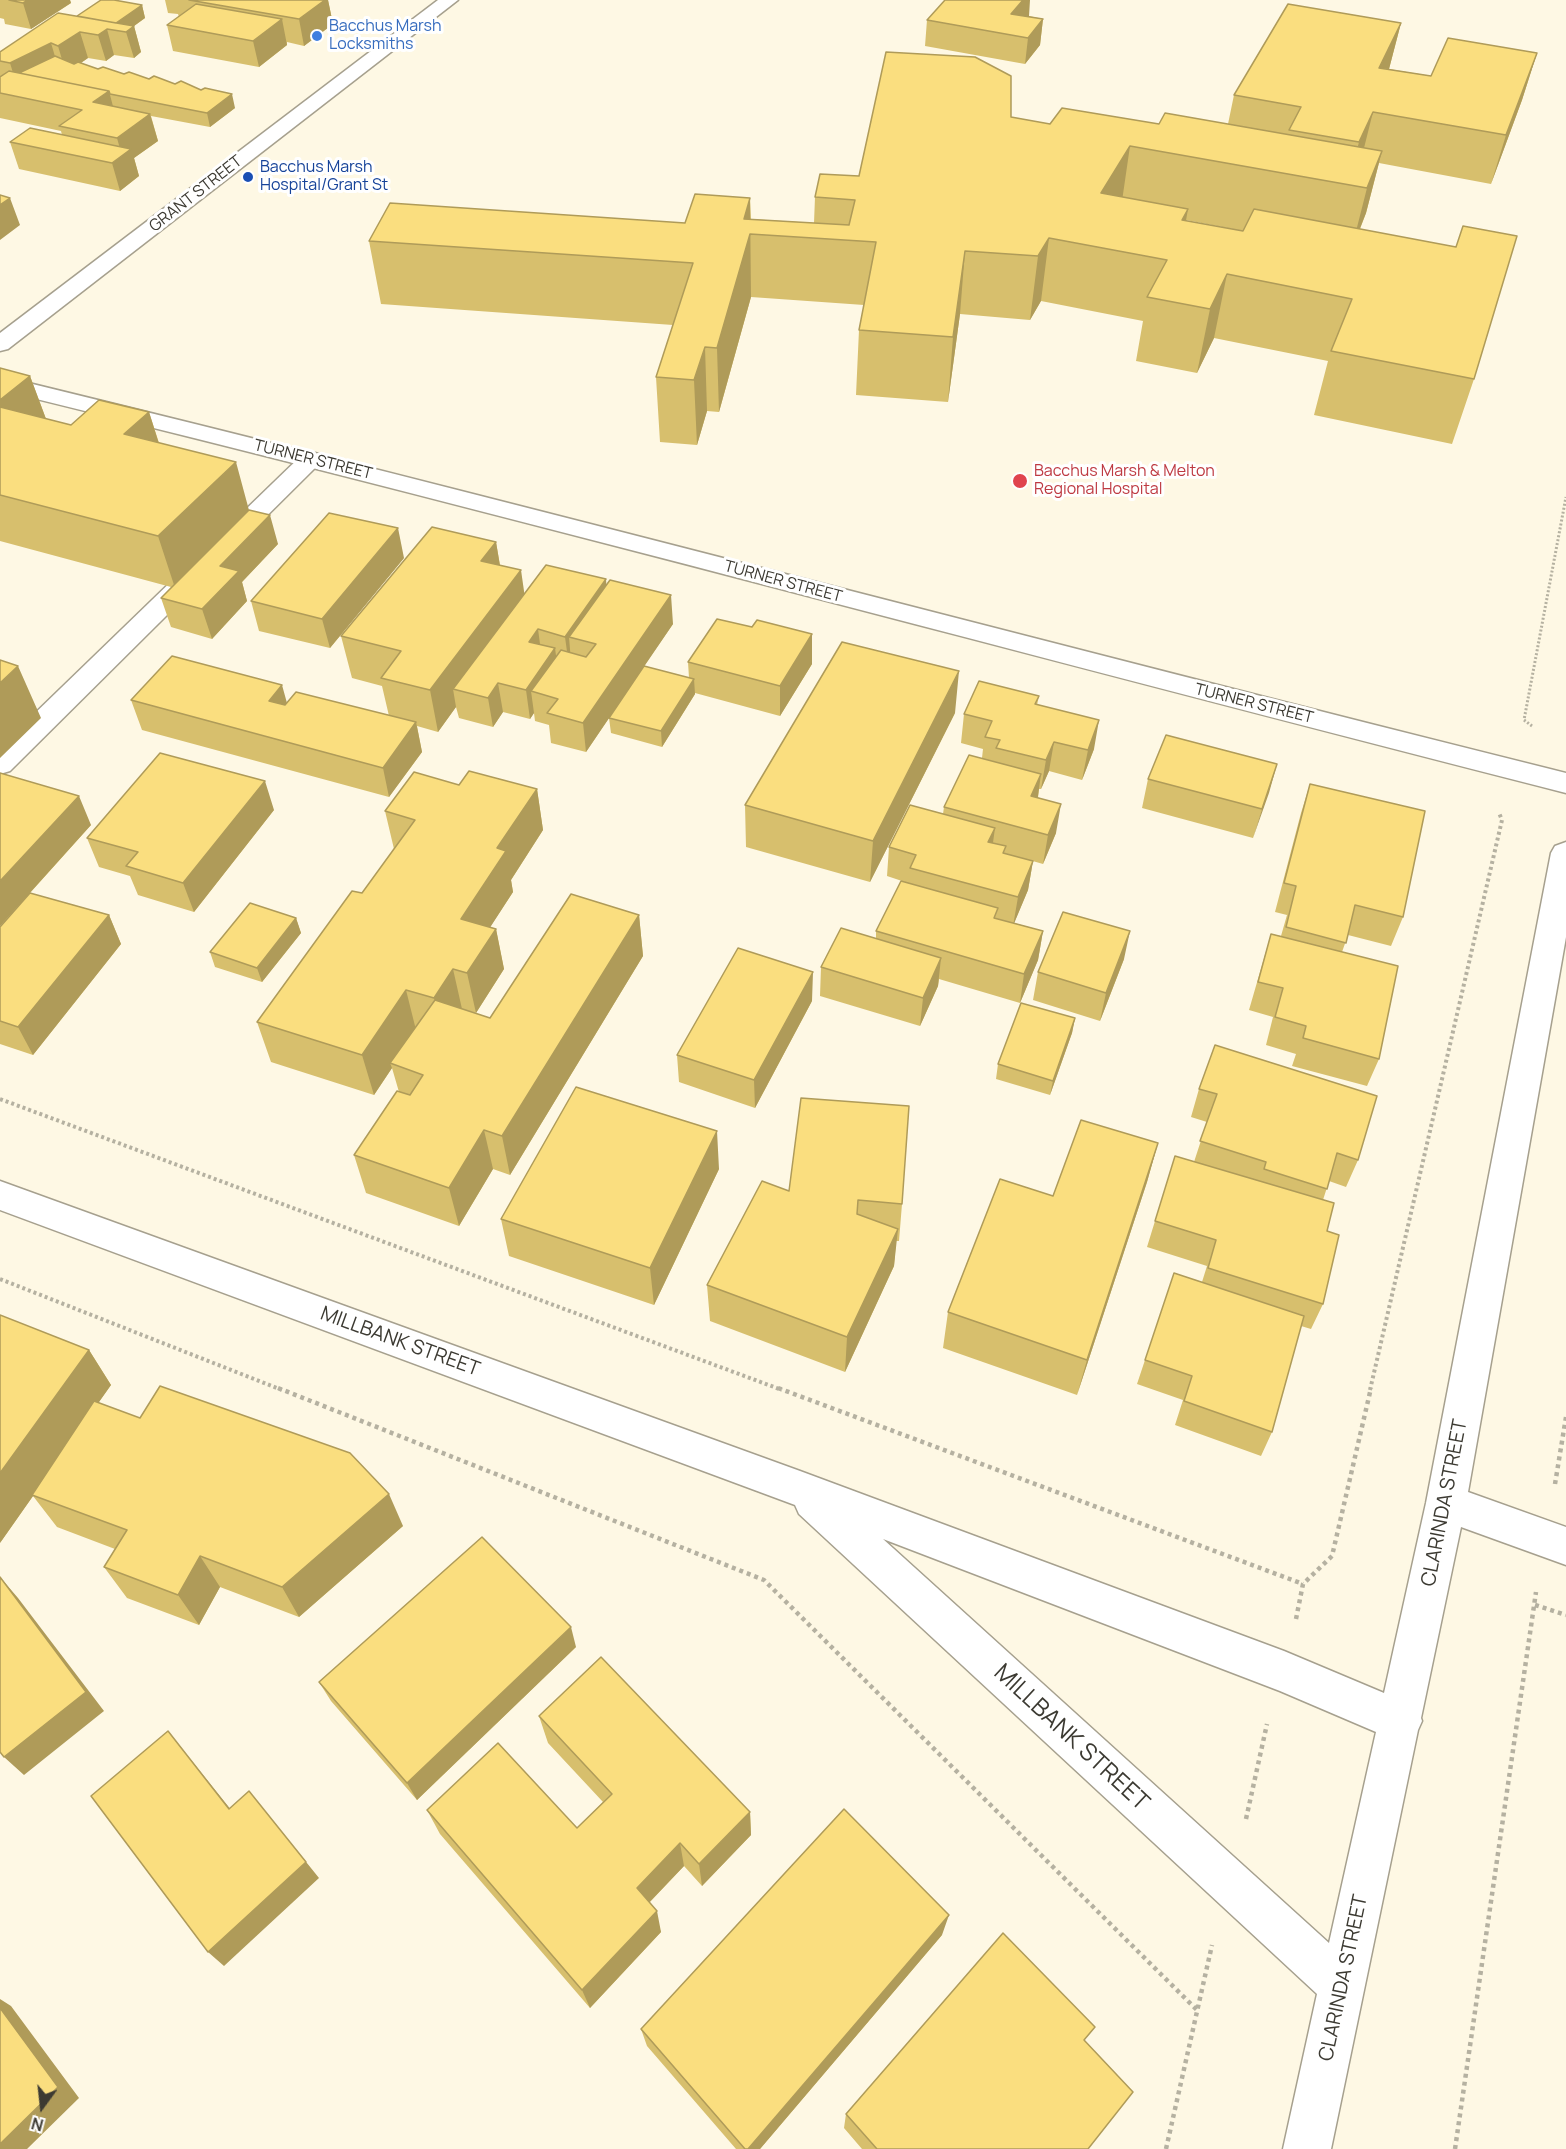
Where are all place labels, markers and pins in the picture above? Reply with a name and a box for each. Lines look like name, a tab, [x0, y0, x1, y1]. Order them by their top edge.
place label: Bacchus Marsh Locksmiths	[329, 17, 441, 55]
marker: Bacchus Marsh Locksmiths	[310, 29, 324, 43]
place label: Bacchus Marsh Hospital/Grant St	[260, 158, 388, 196]
marker: Bacchus Marsh Hospital/Grant St	[241, 170, 255, 184]
place label: Bacchus Marsh & Melton Regional Hospital	[1034, 462, 1215, 500]
marker: Bacchus Marsh & Melton Regional Hospital	[1011, 472, 1029, 490]

